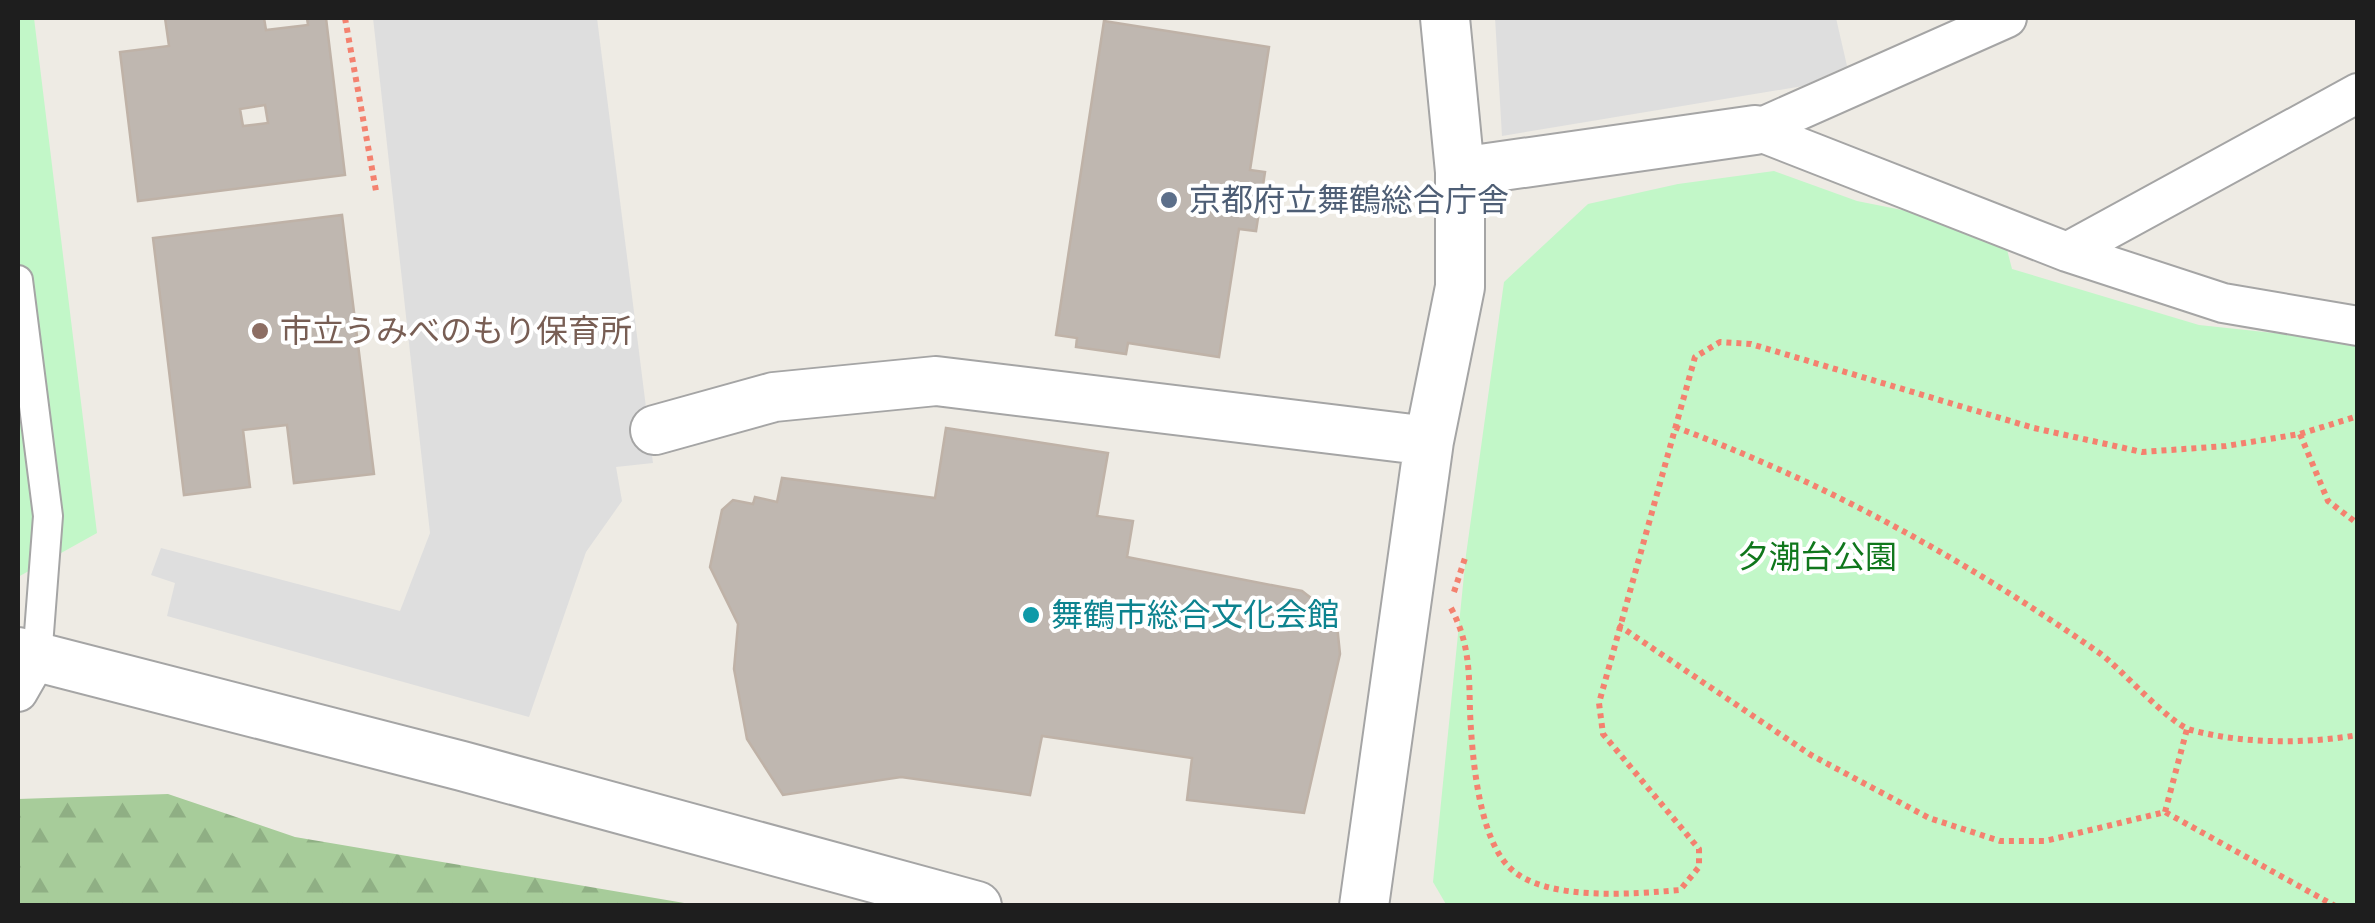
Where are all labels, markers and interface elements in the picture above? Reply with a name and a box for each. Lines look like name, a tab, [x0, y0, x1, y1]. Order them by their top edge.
place label: 京都府立舞鶴総合庁舎	[1189, 181, 1509, 219]
marker: 京都府立舞鶴総合庁舎	[1158, 189, 1180, 211]
place label: 市立うみべのもり保育所	[280, 312, 632, 350]
marker: 市立うみべのもり保育所	[249, 320, 271, 342]
park label: 夕潮台公園	[1737, 538, 1897, 576]
place label: 舞鶴市総合文化会館	[1051, 596, 1339, 634]
marker: 舞鶴市総合文化会館	[1020, 604, 1042, 626]

